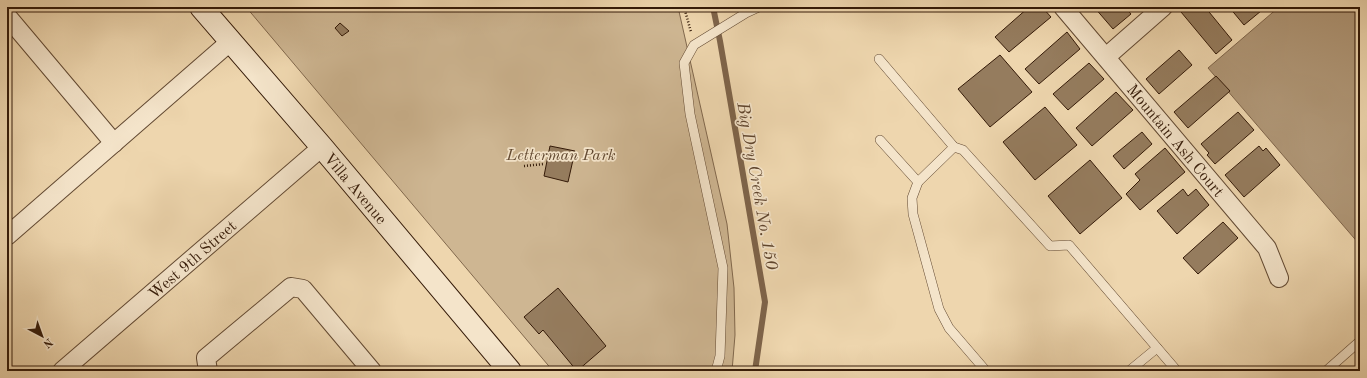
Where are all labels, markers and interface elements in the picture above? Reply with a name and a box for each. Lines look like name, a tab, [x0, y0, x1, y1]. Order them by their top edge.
street label: Mountain Ash Court	[1123, 82, 1226, 201]
water label: Big Dry Creek No. 150	[733, 100, 780, 272]
park label: Letterman Park	[505, 148, 616, 164]
street label: Villa Avenue	[320, 151, 389, 228]
street label: West 9th Street	[146, 218, 241, 303]
north arrow	[22, 316, 62, 356]
text: N	[40, 336, 54, 350]

